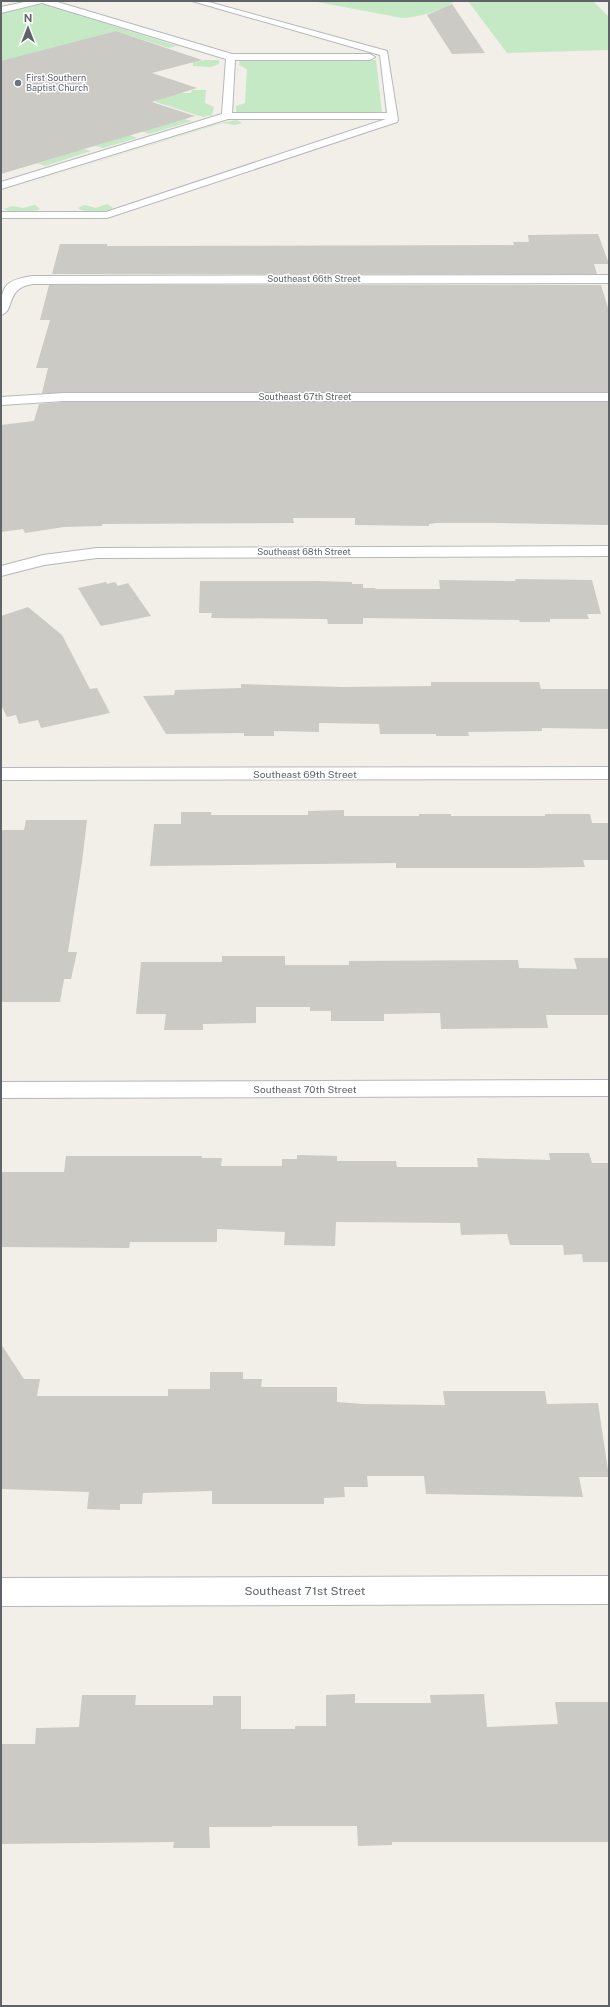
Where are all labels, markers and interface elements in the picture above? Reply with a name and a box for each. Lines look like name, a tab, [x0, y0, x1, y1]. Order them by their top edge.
north arrow	[8, 8, 48, 48]
text: N	[24, 12, 32, 24]
place label: First Southern Baptist Church	[26, 72, 88, 93]
marker: First Southern Baptist Church	[13, 78, 23, 88]
street label: Southeast 66th Street	[267, 273, 361, 284]
street label: Southeast 67th Street	[258, 391, 352, 402]
street label: Southeast 68th Street	[257, 546, 351, 557]
street label: Southeast 69th Street	[253, 768, 357, 780]
street label: Southeast 70th Street	[253, 1083, 357, 1095]
street label: Southeast 71st Street	[244, 1584, 366, 1598]

